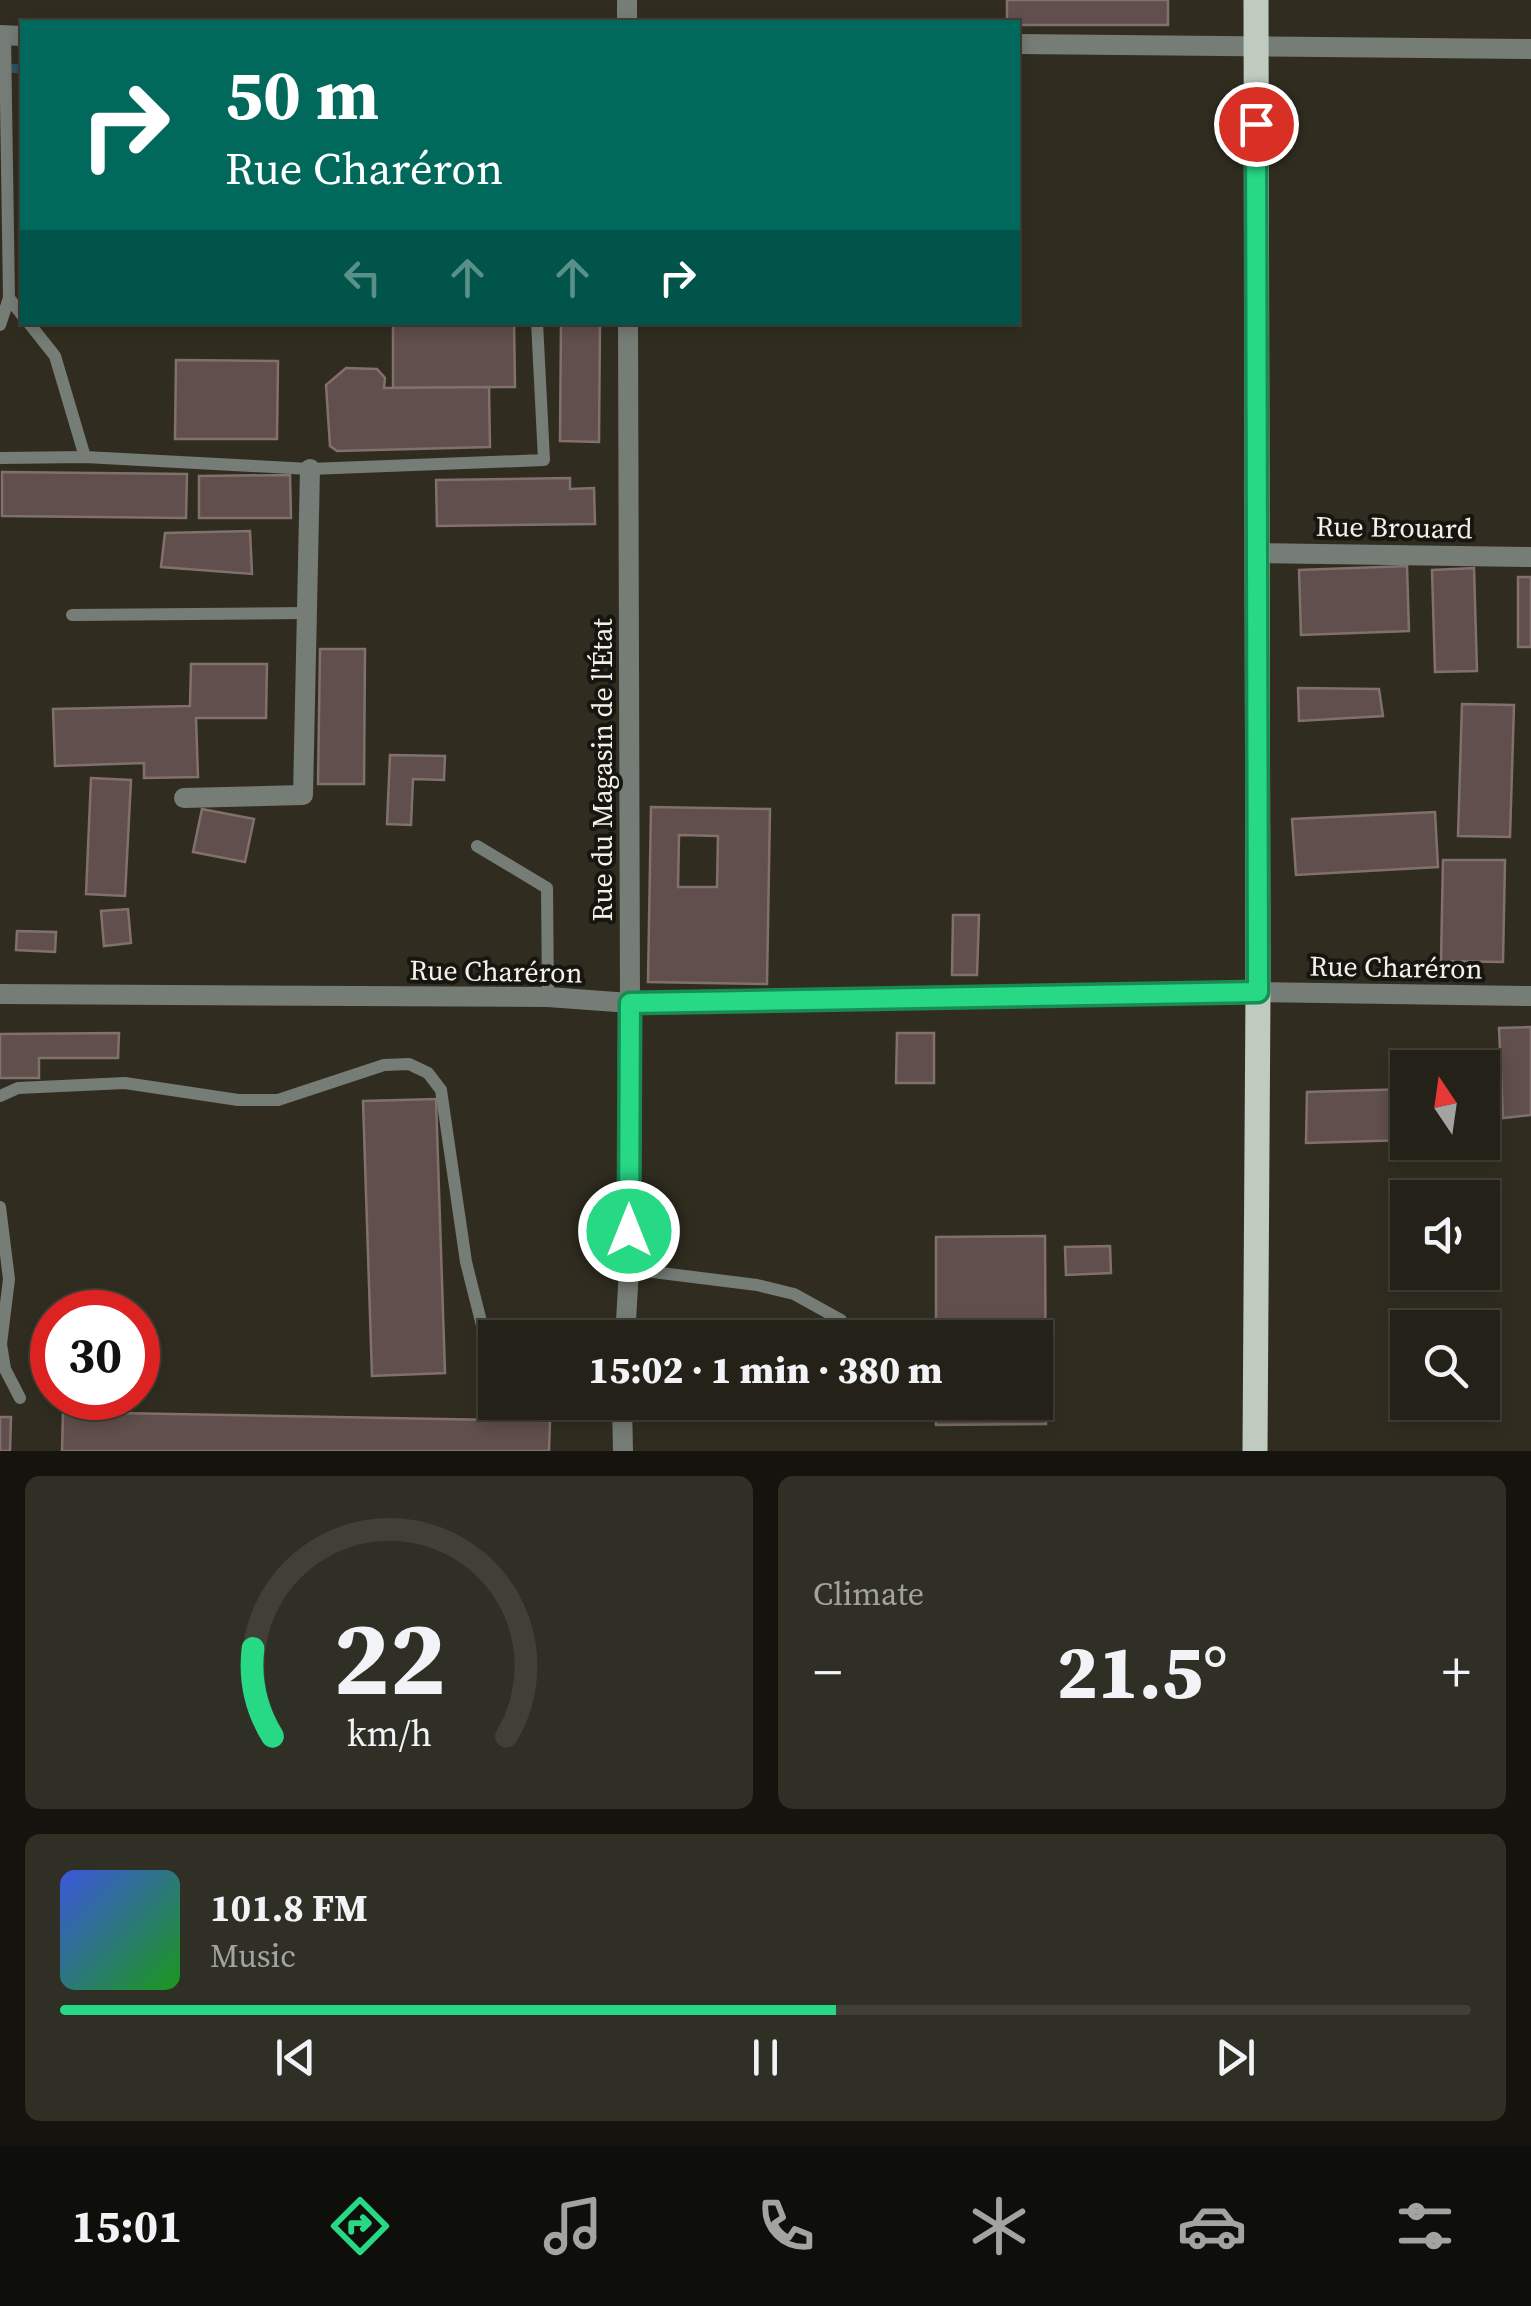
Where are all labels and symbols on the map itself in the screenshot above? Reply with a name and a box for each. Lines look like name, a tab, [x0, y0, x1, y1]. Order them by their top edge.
pin	[1214, 82, 1299, 167]
street label: Rue Brouard	[1315, 507, 1473, 547]
street label: Rue du Magasin de l'État	[583, 618, 621, 922]
street label: Rue Charéron	[1309, 946, 1483, 988]
street label: Rue Charéron	[409, 950, 583, 992]
north arrow	[1390, 1050, 1500, 1160]
position arrow	[577, 1179, 681, 1283]
speed limit sign: 30	[30, 1290, 160, 1420]

